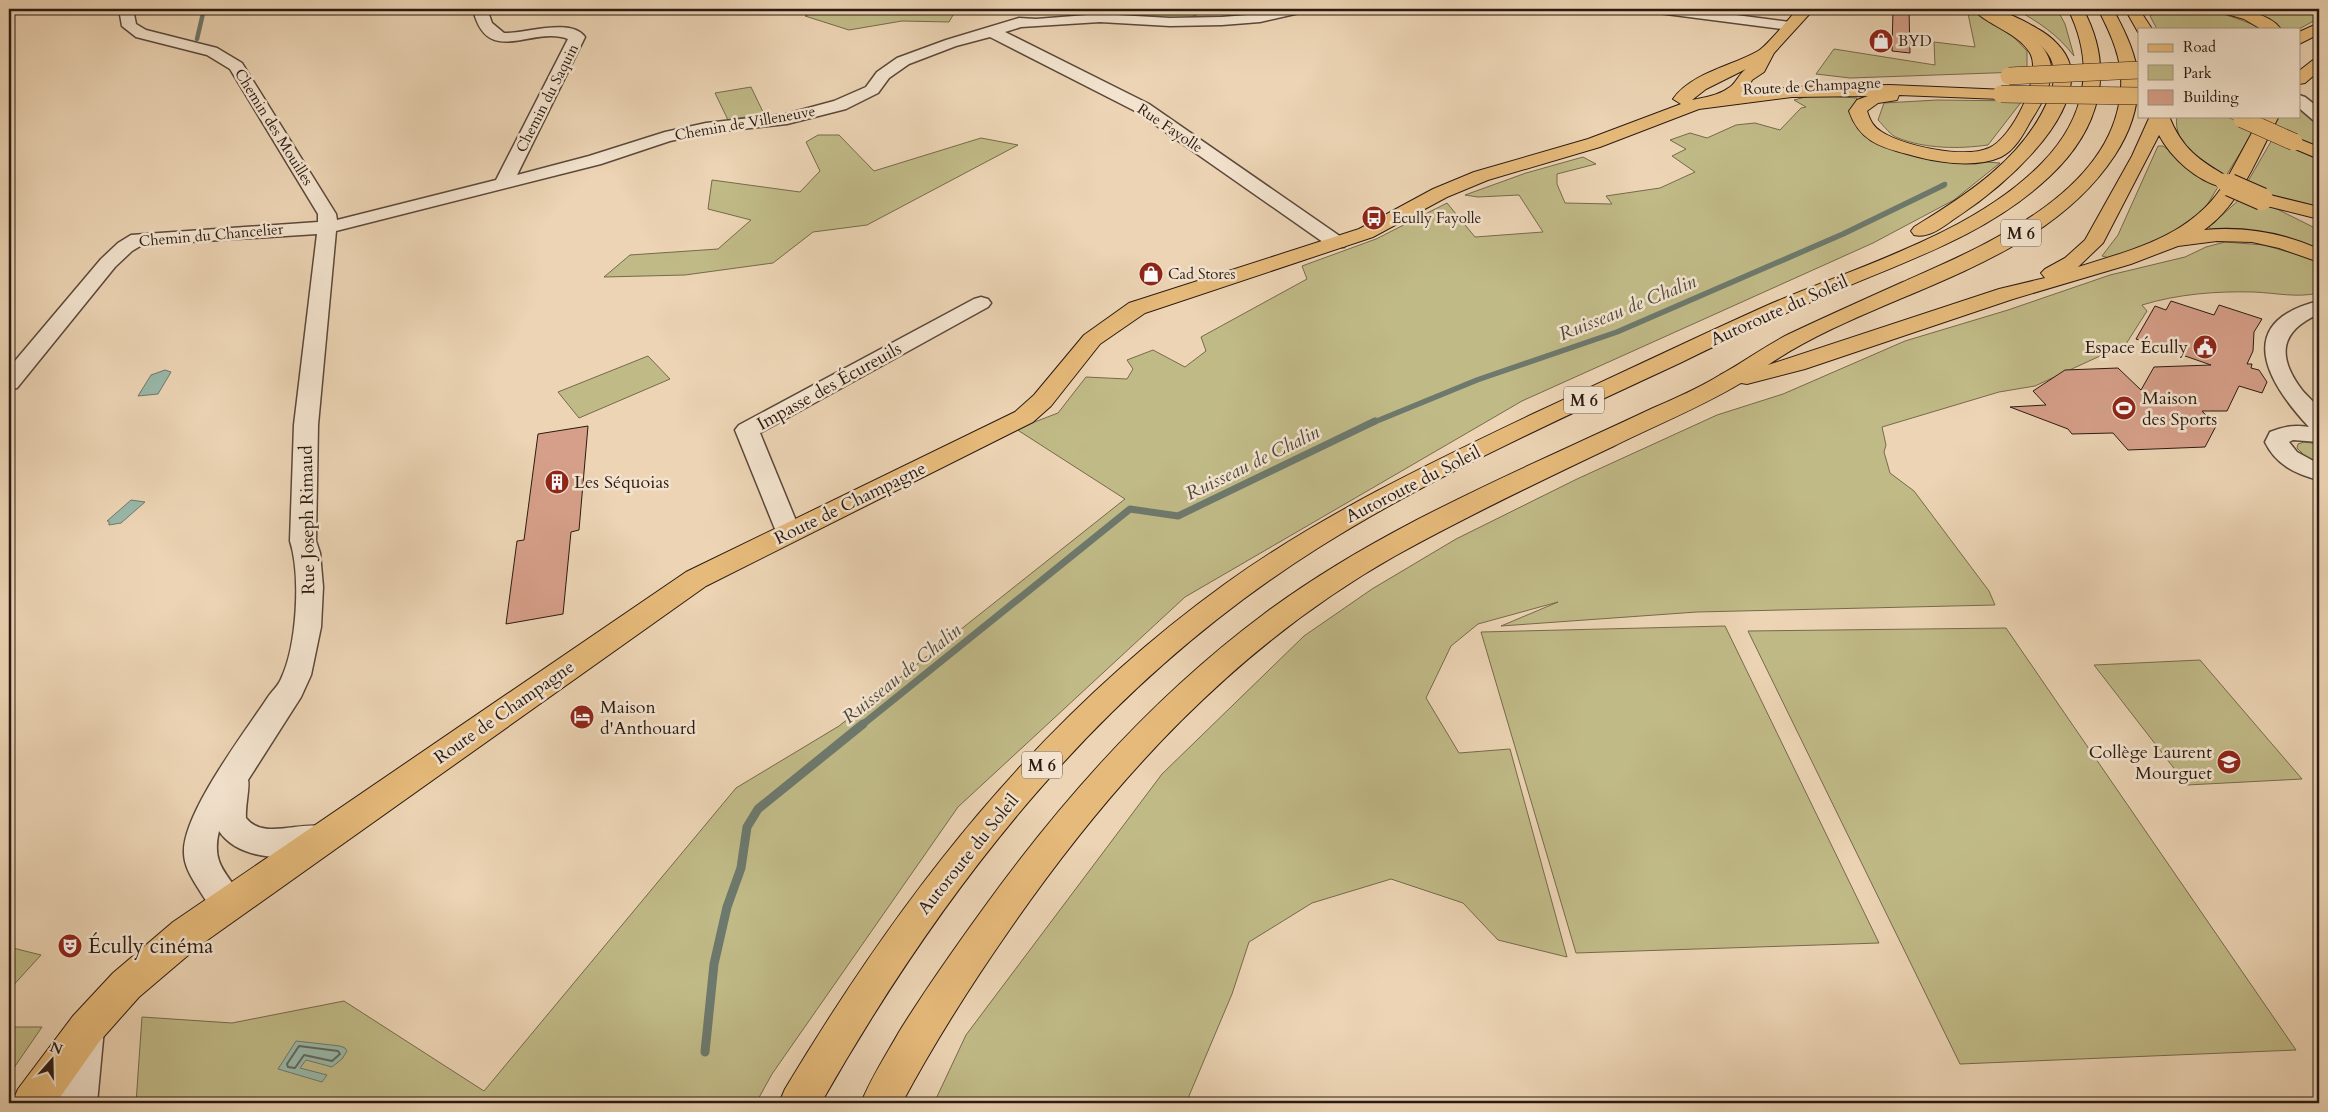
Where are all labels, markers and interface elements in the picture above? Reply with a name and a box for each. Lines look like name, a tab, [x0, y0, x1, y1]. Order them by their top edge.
shop icon: BYD	[1868, 28, 1894, 54]
legend	[2138, 28, 2300, 118]
place label: BYD	[1898, 31, 1932, 51]
text: Road	[2183, 37, 2216, 57]
street label: Chemin du Saquin	[511, 40, 583, 156]
text: Park	[2183, 63, 2212, 83]
street label: Chemin des Mouilles	[230, 65, 318, 189]
street label: Route de Champagne	[1742, 72, 1882, 100]
text: Building	[2183, 87, 2239, 107]
street label: Rue Fayolle	[1133, 99, 1207, 157]
street label: Chemin de Villeneuve	[673, 101, 817, 145]
bus stop icon: Ecully Fayolle	[1361, 205, 1387, 231]
place label: Ecully Fayolle	[1392, 208, 1482, 228]
street label: Chemin du Chancelier	[138, 219, 285, 251]
road number: M 6	[2001, 220, 2041, 247]
shop icon: Cad Stores	[1138, 261, 1164, 287]
place label: Cad Stores	[1168, 264, 1236, 284]
water label: Ruisseau de Chalin	[1555, 268, 1701, 347]
street label: Autoroute du Soleil	[1706, 269, 1852, 352]
public building icon: Espace Écully	[2192, 334, 2218, 360]
place label: Espace Écully	[2084, 335, 2188, 360]
street label: Impasse des Écureuils	[752, 336, 906, 437]
road number: M 6	[1564, 386, 1604, 414]
place label: Maison des Sports	[2142, 386, 2217, 432]
sports icon: Maison des Sports	[2111, 395, 2137, 421]
water label: Ruisseau de Chalin	[1181, 419, 1324, 507]
street label: Autoroute du Soleil	[1341, 439, 1485, 529]
street label: Rue Joseph Rimaud	[294, 445, 321, 595]
street label: Route de Champagne	[770, 456, 930, 551]
building icon: Les Séquoias	[544, 469, 570, 495]
place label: Les Séquoias	[574, 470, 669, 495]
water label: Ruisseau de Chalin	[837, 617, 967, 730]
street label: Route de Champagne	[429, 655, 579, 770]
place label: Maison d'Anthouard	[600, 695, 696, 741]
hotel icon: Maison d'Anthouard	[569, 704, 595, 730]
place label: Collège Laurent Mourguet	[2089, 740, 2212, 786]
school or university icon: Collège Laurent Mourguet	[2216, 749, 2242, 775]
road number: M 6	[1022, 752, 1062, 778]
street label: Autoroute du Soleil	[912, 788, 1025, 920]
place label: Écully cinéma	[88, 932, 213, 961]
theatre icon: Écully cinéma	[57, 933, 83, 959]
north arrow	[28, 1034, 78, 1084]
text: N	[47, 1037, 65, 1059]

